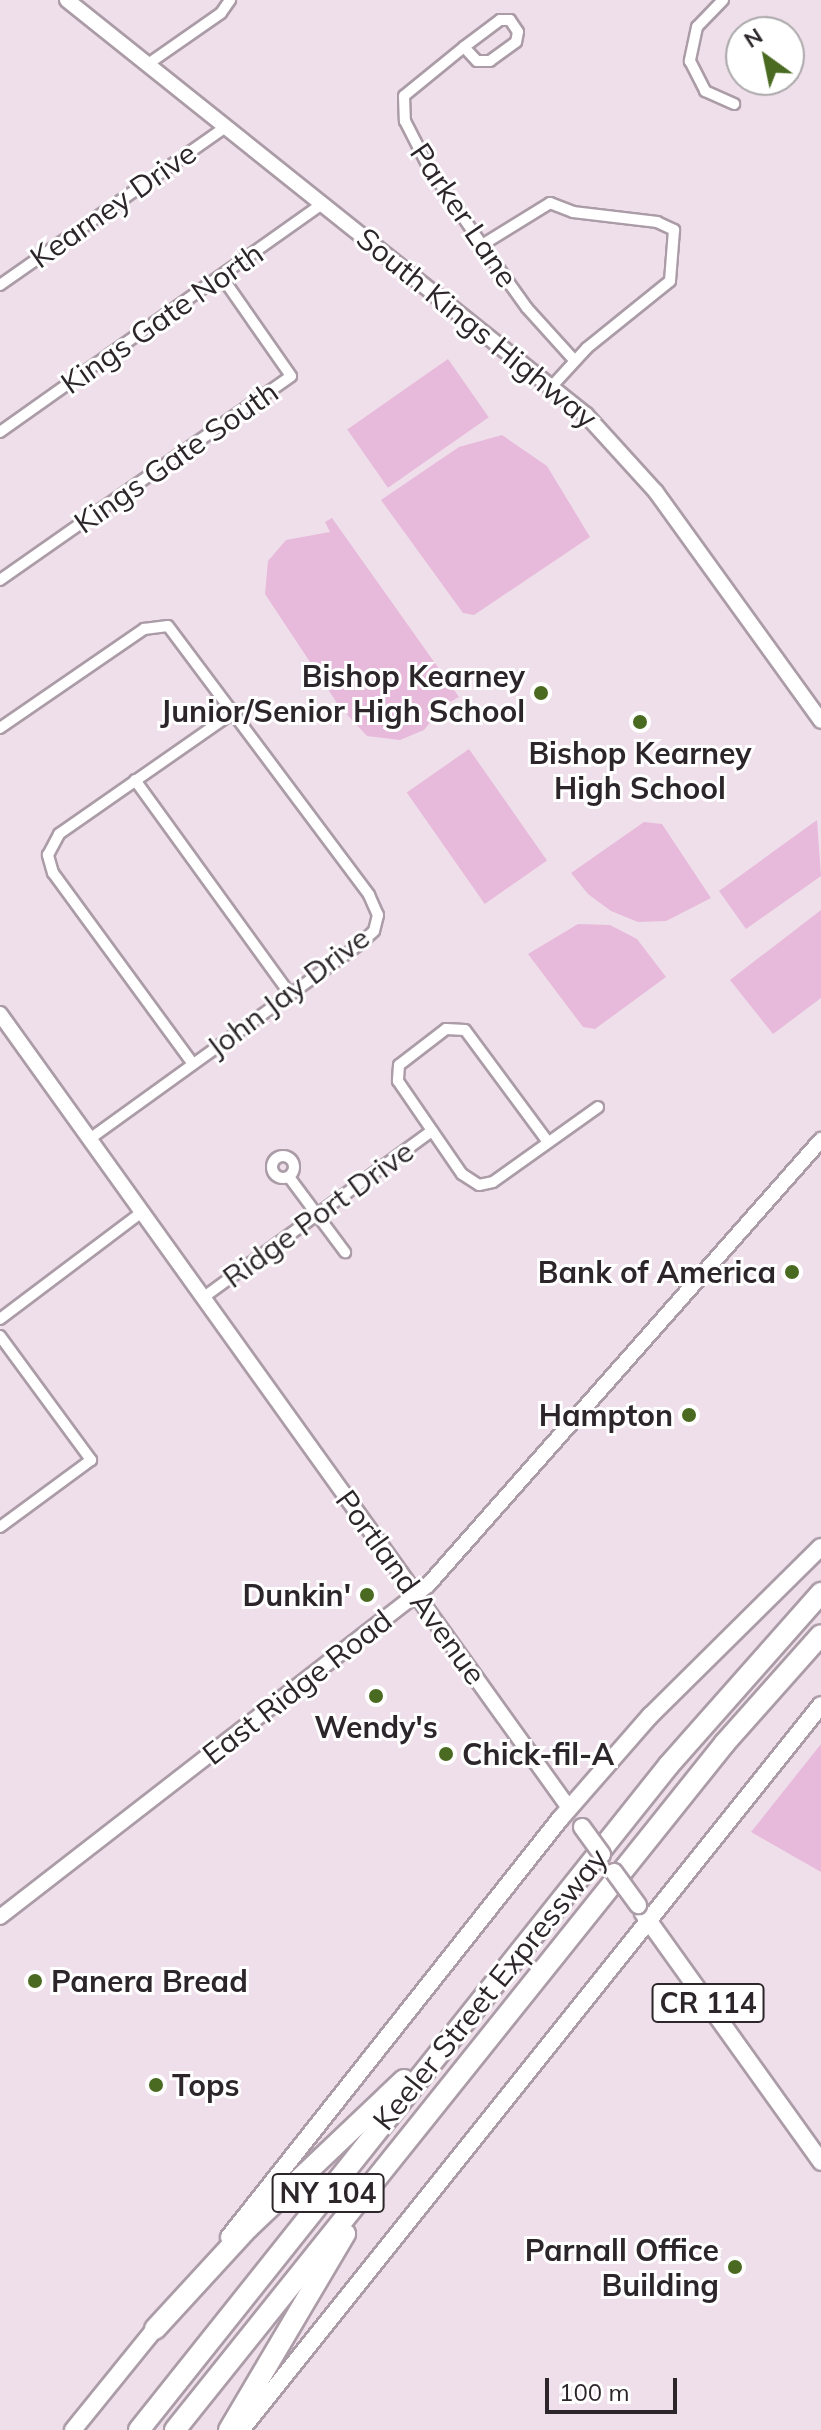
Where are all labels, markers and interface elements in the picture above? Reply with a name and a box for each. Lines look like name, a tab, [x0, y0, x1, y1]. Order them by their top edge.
north arrow	[725, 16, 805, 96]
text: N	[738, 21, 768, 54]
street label: Kearney Drive	[23, 135, 203, 275]
street label: Parker Lane	[403, 136, 525, 294]
street label: South Kings Highway	[350, 220, 604, 436]
street label: Kings Gate North	[54, 235, 270, 401]
street label: Kings Gate South	[67, 373, 285, 541]
place label: Bishop Kearney Junior/Senior High School	[160, 658, 525, 728]
marker: Bishop Kearney Junior/Senior High School	[532, 684, 550, 702]
marker: Bishop Kearney High School	[631, 713, 649, 731]
place label: Bishop Kearney High School	[528, 735, 752, 806]
street label: John Jay Drive	[200, 919, 376, 1065]
street label: Ridge Port Drive	[216, 1133, 420, 1295]
place label: Bank of America	[538, 1254, 776, 1290]
marker: Bank of America	[783, 1263, 801, 1281]
place label: Hampton	[539, 1397, 673, 1433]
marker: Hampton	[680, 1406, 698, 1424]
street label: Portland Avenue	[328, 1483, 494, 1691]
place label: Dunkin'	[242, 1577, 351, 1613]
marker: Dunkin'	[358, 1586, 376, 1604]
street label: East Ridge Road	[195, 1602, 399, 1772]
marker: Wendy's	[367, 1687, 385, 1705]
place label: Wendy's	[314, 1709, 438, 1745]
place label: Chick-fil-A	[462, 1736, 614, 1772]
marker: Chick-fil-A	[437, 1745, 455, 1763]
street label: Keeler Street Expressway	[365, 1841, 615, 2137]
place label: Panera Bread	[51, 1963, 248, 1999]
marker: Panera Bread	[26, 1972, 44, 1990]
road number: CR 114	[650, 1979, 766, 2027]
place label: Tops	[172, 2067, 240, 2103]
marker: Tops	[147, 2076, 165, 2094]
road number: NY 104	[270, 2169, 386, 2217]
place label: Parnall Office Building	[525, 2232, 719, 2302]
marker: Parnall Office Building	[726, 2258, 744, 2276]
scale bar	[549, 2362, 681, 2412]
text: 100 m	[559, 2377, 630, 2407]

